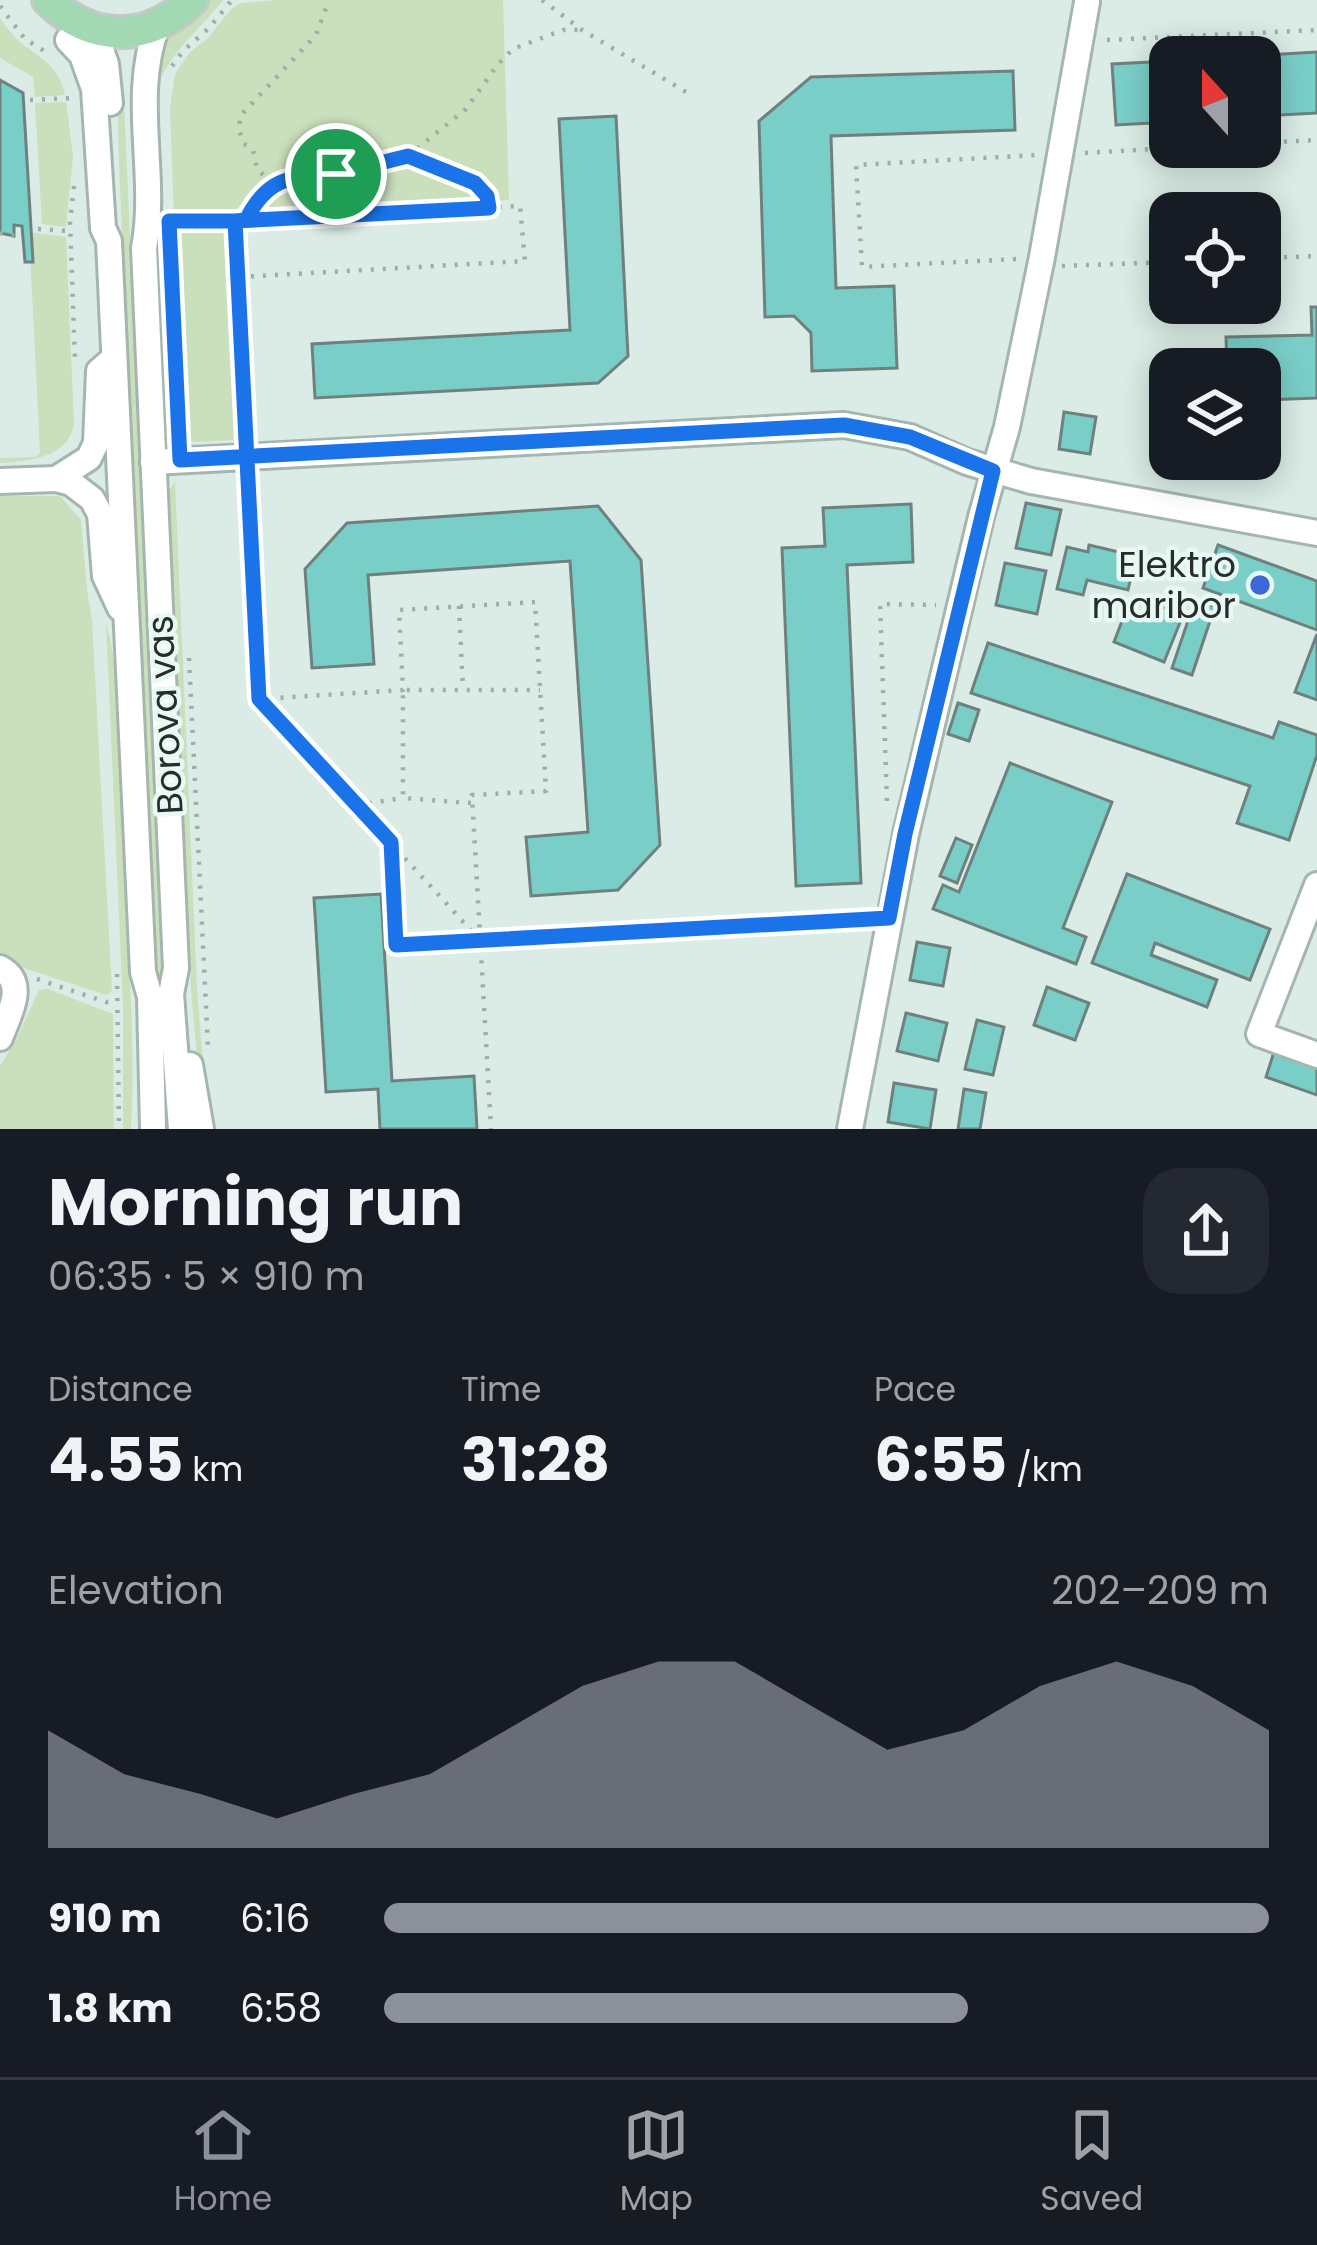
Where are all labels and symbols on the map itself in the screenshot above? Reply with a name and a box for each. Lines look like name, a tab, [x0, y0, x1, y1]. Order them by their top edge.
north arrow	[1149, 36, 1281, 168]
pin	[285, 123, 387, 225]
place label: Elektro maribor	[1091, 539, 1236, 631]
marker: Elektro maribor	[1247, 572, 1273, 598]
street label: Borova vas	[134, 614, 196, 816]

